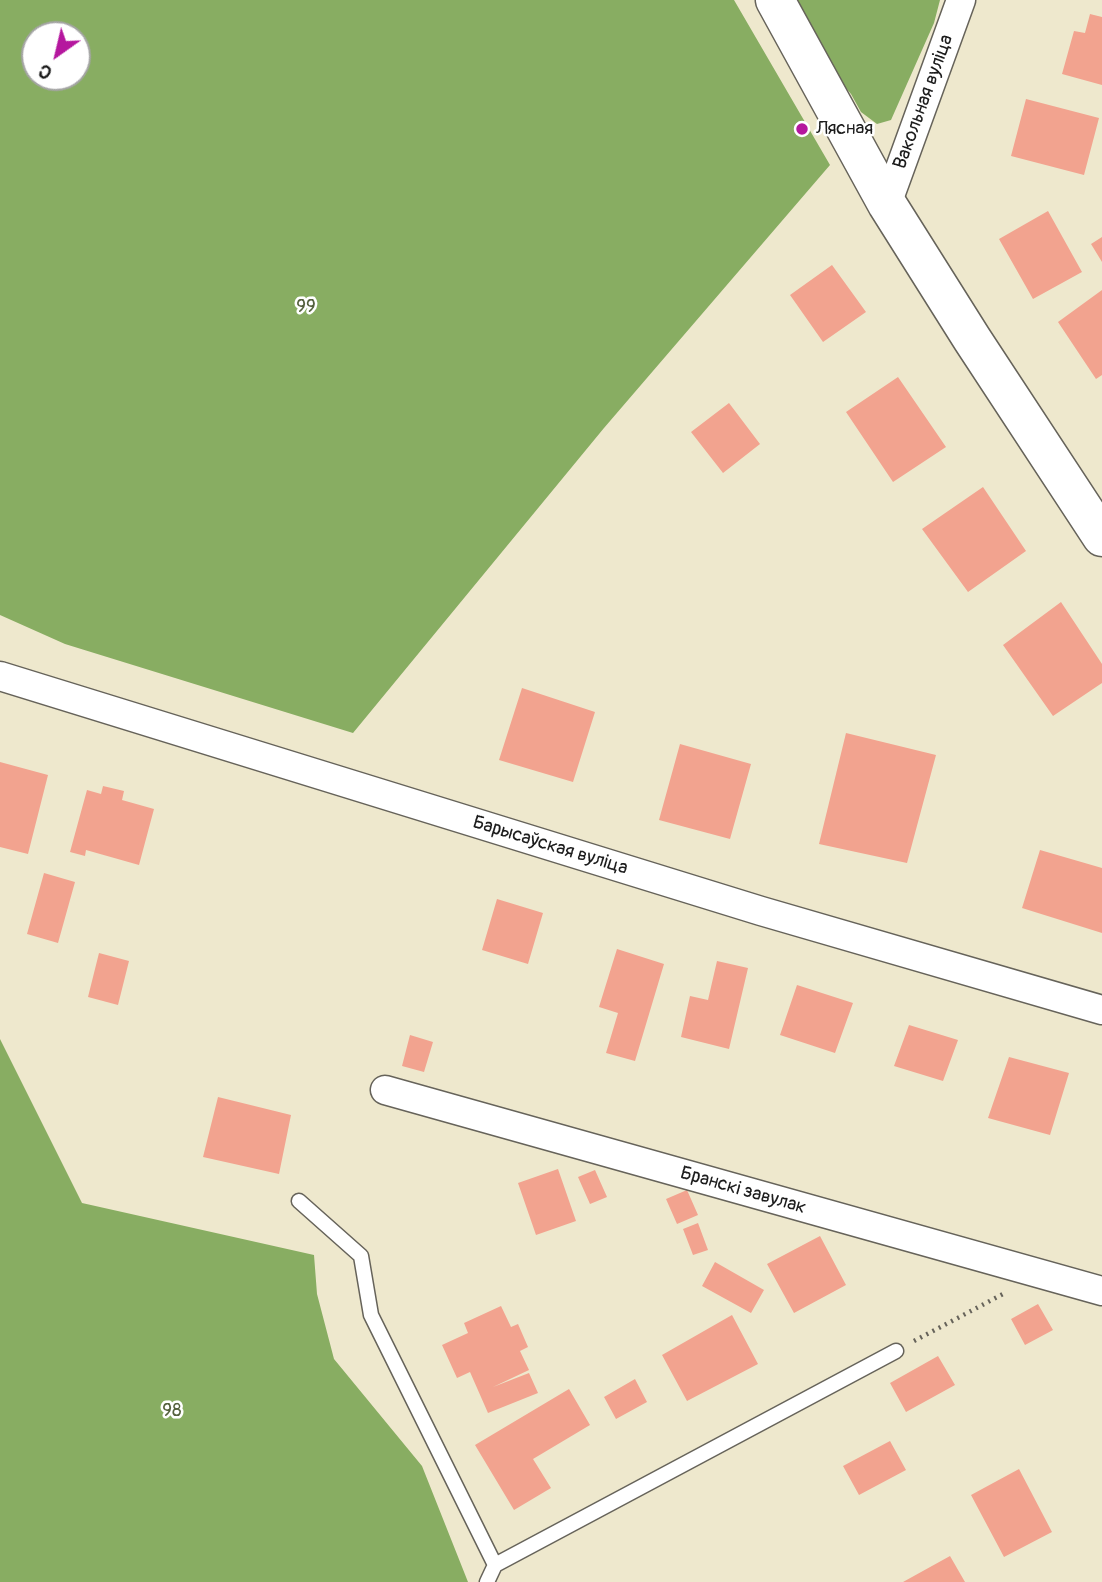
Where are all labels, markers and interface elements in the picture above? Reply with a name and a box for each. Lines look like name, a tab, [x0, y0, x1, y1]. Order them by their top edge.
north arrow	[21, 21, 91, 91]
street label: Вакольная вуліца	[889, 32, 959, 172]
text: С	[34, 59, 57, 85]
place label: Лясная	[816, 118, 873, 140]
marker: Лясная	[794, 121, 810, 137]
park label: 99	[296, 296, 316, 318]
street label: Барысаўская вуліца	[470, 812, 630, 880]
street label: Бранскі завулак	[678, 1162, 808, 1220]
park label: 98	[162, 1400, 182, 1422]

